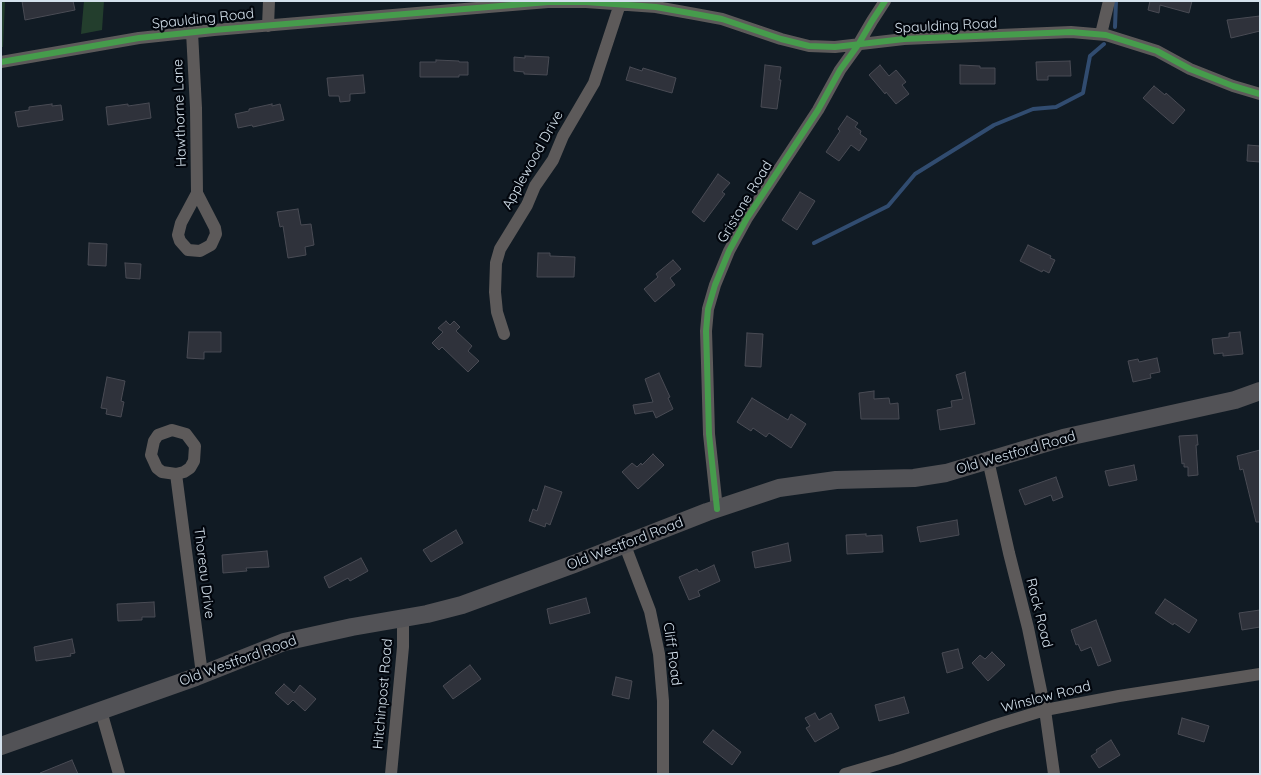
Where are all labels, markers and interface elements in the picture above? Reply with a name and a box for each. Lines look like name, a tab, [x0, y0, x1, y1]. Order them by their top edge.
street label: Spaulding Road	[151, 5, 255, 33]
street label: Spaulding Road	[894, 15, 998, 37]
street label: Hawthorne Lane	[170, 59, 190, 167]
street label: Applewood Drive	[499, 108, 567, 212]
street label: Gristone Road	[714, 158, 776, 246]
street label: Old Westford Road	[954, 428, 1078, 478]
street label: Old Westford Road	[564, 514, 686, 574]
street label: Thoreau Drive	[190, 526, 218, 620]
street label: Rack Road	[1022, 576, 1056, 650]
street label: Cliff Road	[659, 621, 685, 687]
street label: Old Westford Road	[177, 632, 299, 690]
street label: Hitchinpost Road	[370, 638, 396, 750]
street label: Winslow Road	[999, 678, 1093, 716]

